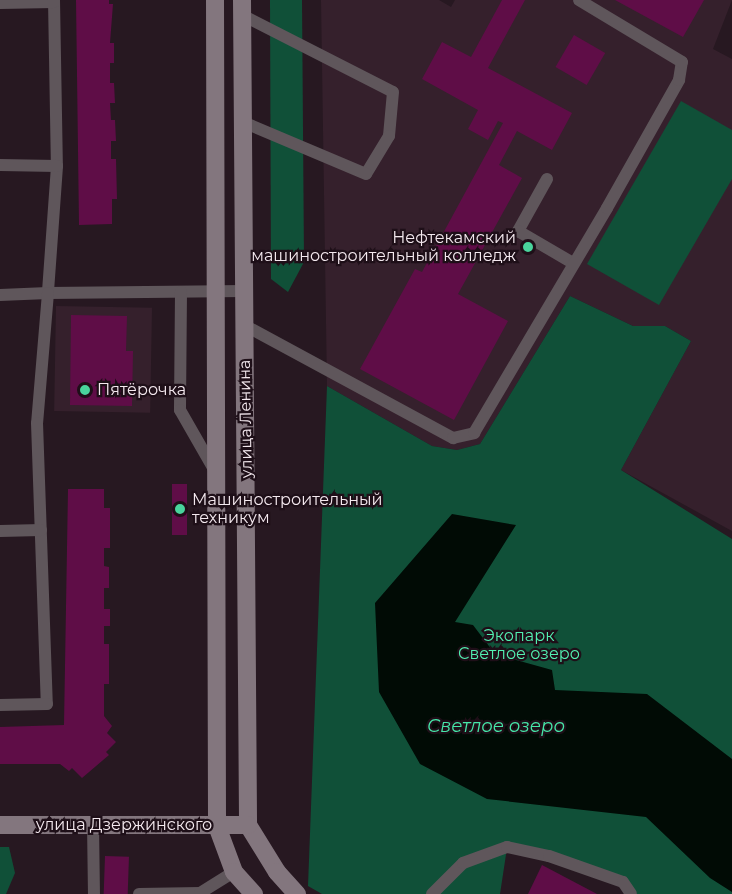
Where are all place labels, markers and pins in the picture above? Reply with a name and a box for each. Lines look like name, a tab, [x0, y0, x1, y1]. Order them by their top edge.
place label: Нефтекамский машиностроительный колледж	[251, 228, 516, 266]
marker: Нефтекамский машиностроительный колледж	[521, 240, 535, 254]
place label: Пятёрочка	[97, 380, 186, 400]
marker: Пятёрочка	[78, 383, 92, 397]
place label: Машиностроительный техникум	[192, 490, 383, 528]
marker: Машиностроительный техникум	[173, 502, 187, 516]

